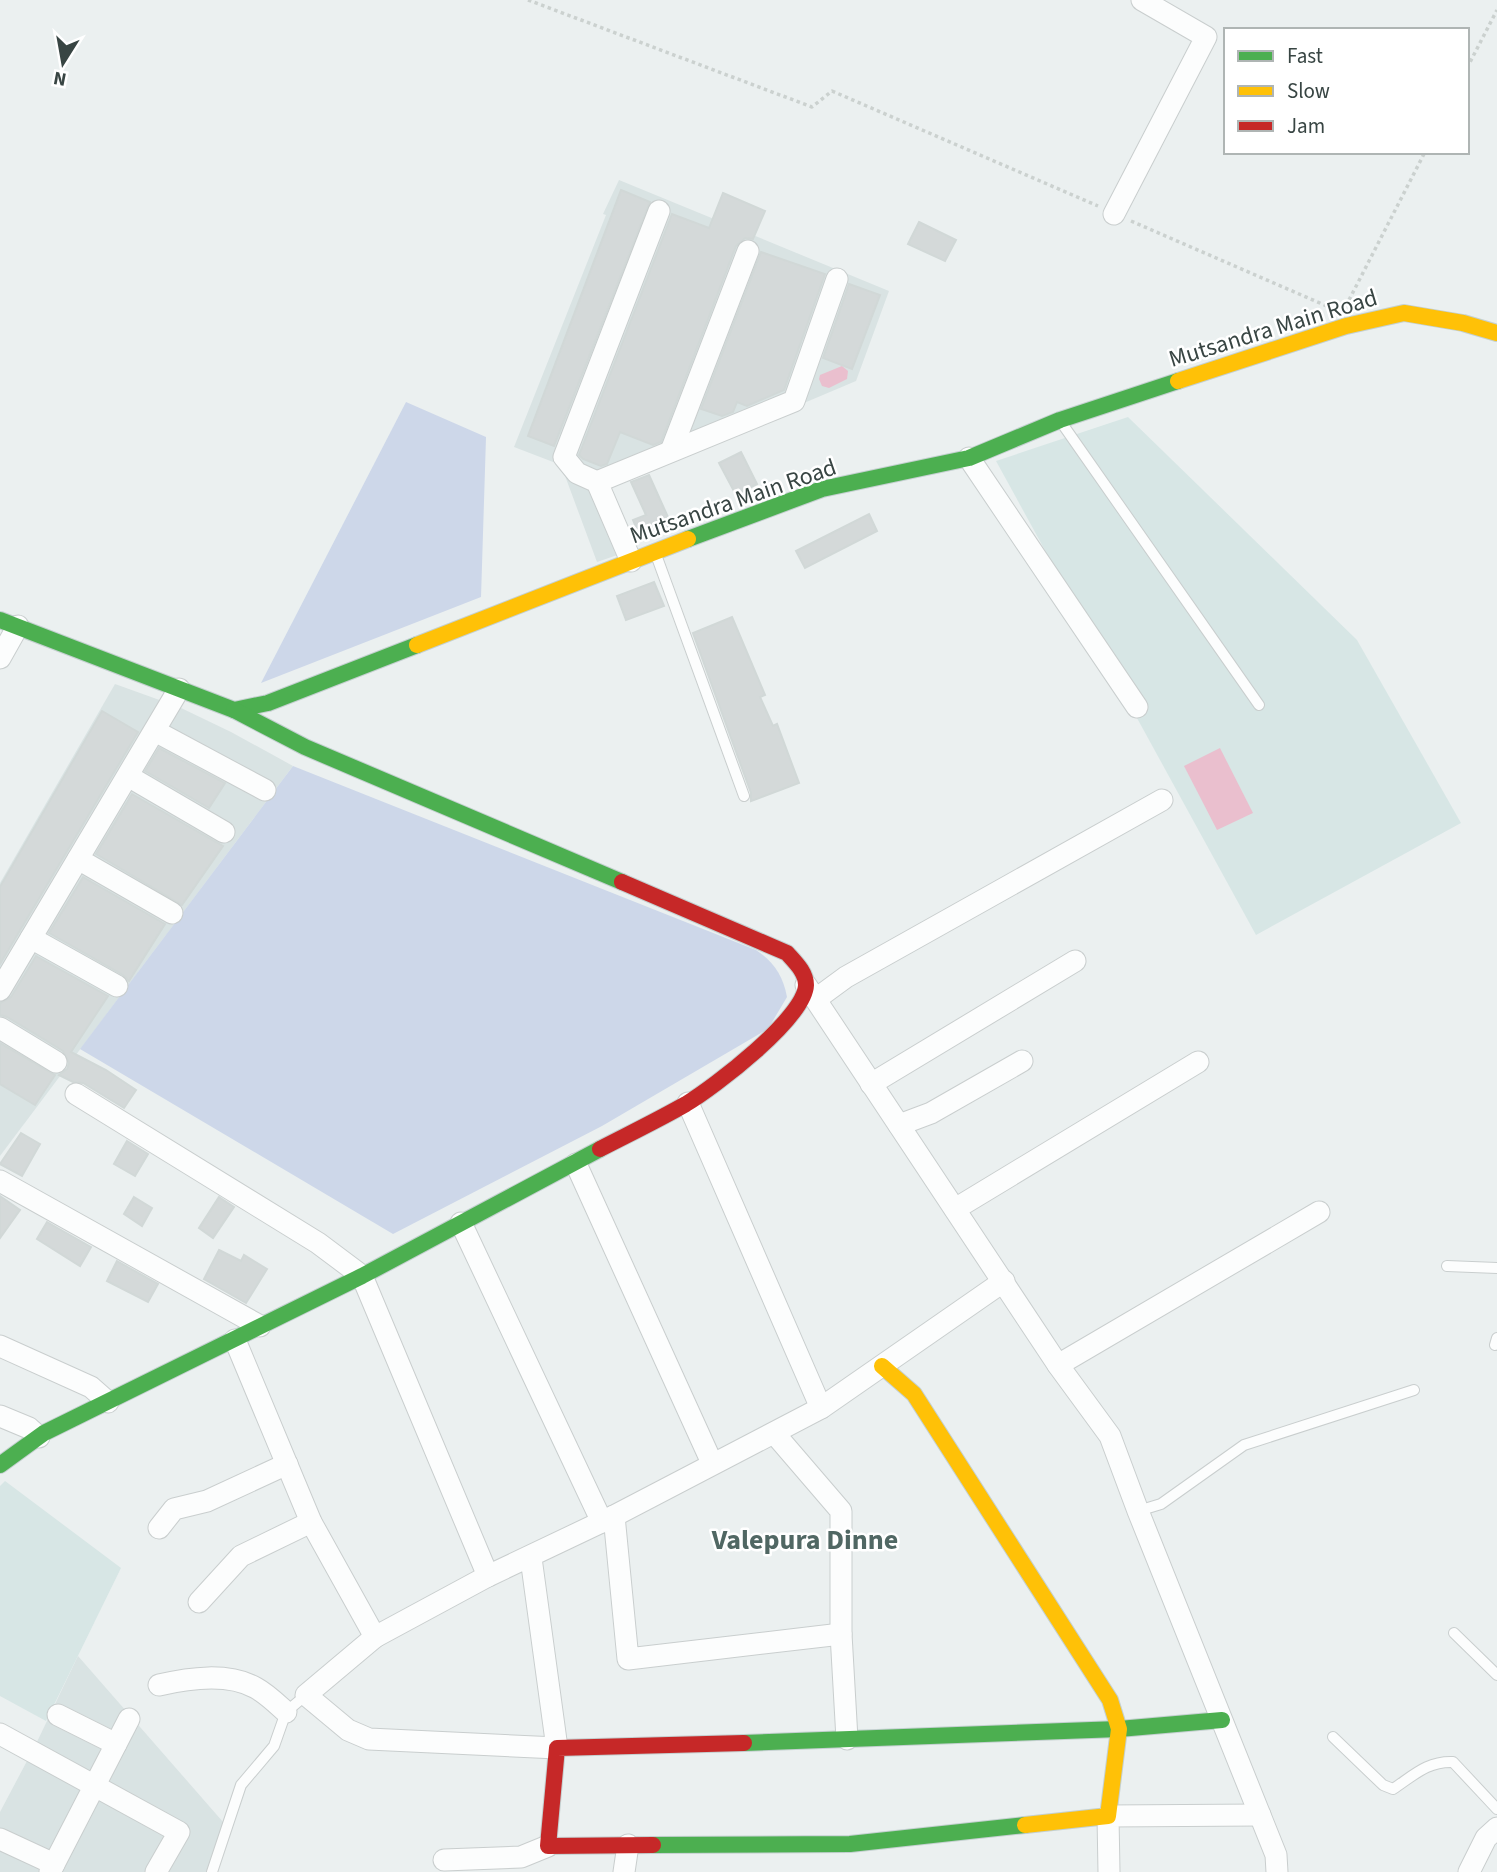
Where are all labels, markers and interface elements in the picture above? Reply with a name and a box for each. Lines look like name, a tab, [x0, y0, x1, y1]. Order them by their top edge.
north arrow	[28, 28, 98, 98]
legend	[1224, 28, 1469, 154]
text: Fast	[1287, 41, 1323, 71]
text: N	[51, 64, 69, 93]
text: Slow	[1287, 76, 1330, 106]
text: Jam	[1287, 111, 1325, 141]
street label: Mutsandra Main Road	[1164, 280, 1382, 377]
street label: Mutsandra Main Road	[625, 450, 841, 553]
district label: Valepura Dinne	[711, 1520, 898, 1560]

